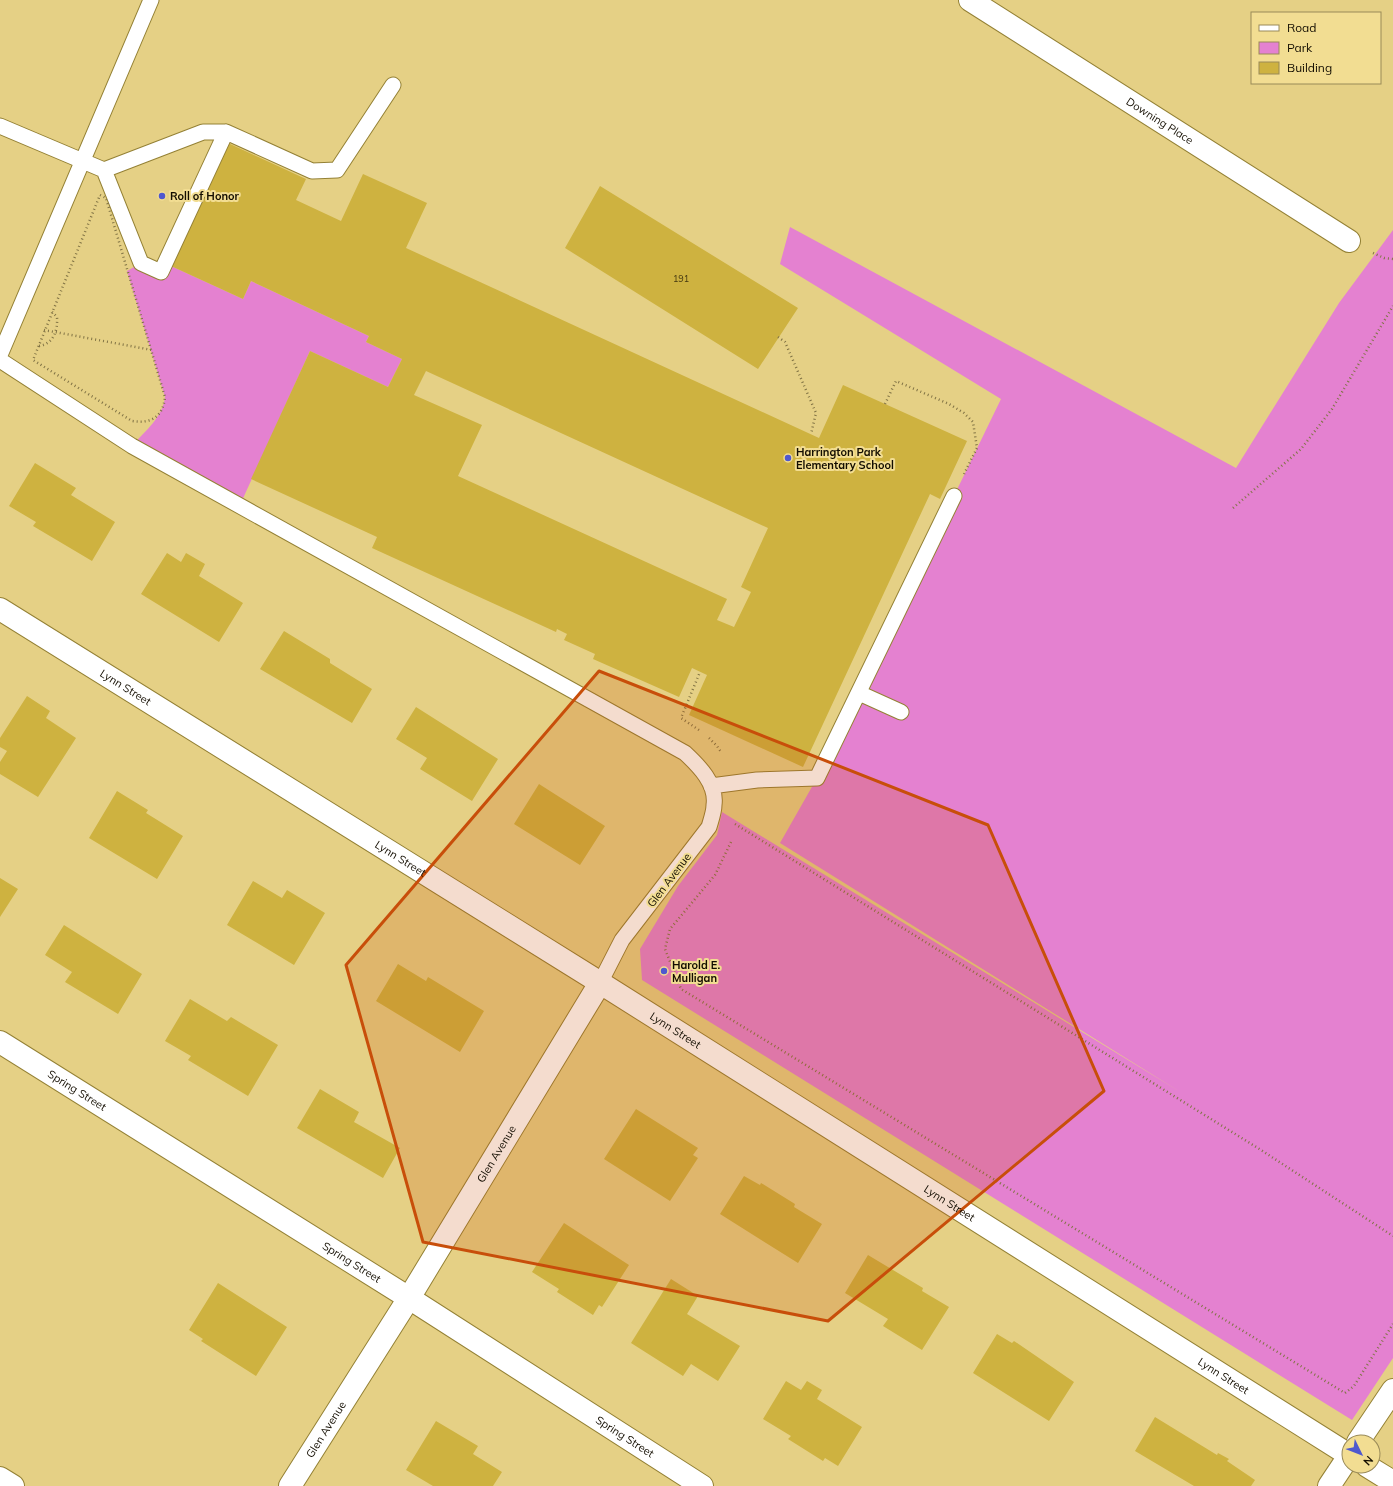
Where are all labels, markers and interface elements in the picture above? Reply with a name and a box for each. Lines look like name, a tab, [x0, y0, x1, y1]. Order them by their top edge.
legend	[1251, 12, 1381, 84]
text: Road	[1287, 20, 1316, 35]
text: Park	[1287, 40, 1313, 55]
text: Building	[1287, 60, 1332, 75]
street label: Downing Place	[1124, 94, 1196, 147]
place label: Roll of Honor	[170, 189, 240, 203]
marker: Roll of Honor	[157, 191, 167, 201]
house number: 191	[673, 273, 689, 284]
place label: Harrington Park Elementary School	[796, 445, 894, 472]
marker: Harrington Park Elementary School	[783, 453, 793, 463]
street label: Lynn Street	[97, 666, 154, 708]
street label: Lynn Street	[373, 837, 429, 880]
street label: Glen Avenue	[644, 850, 694, 910]
place label: Harold E. Mulligan	[672, 958, 720, 985]
marker: Harold E. Mulligan	[659, 966, 669, 976]
street label: Lynn Street	[647, 1009, 704, 1052]
street label: Spring Street	[45, 1067, 109, 1114]
street label: Glen Avenue	[474, 1123, 519, 1185]
street label: Lynn Street	[921, 1182, 978, 1224]
street label: Spring Street	[320, 1239, 384, 1286]
street label: Lynn Street	[1195, 1355, 1252, 1397]
street label: Glen Avenue	[303, 1398, 349, 1460]
street label: Spring Street	[593, 1413, 657, 1460]
north arrow	[1341, 1434, 1381, 1474]
text: N	[1360, 1453, 1376, 1469]

